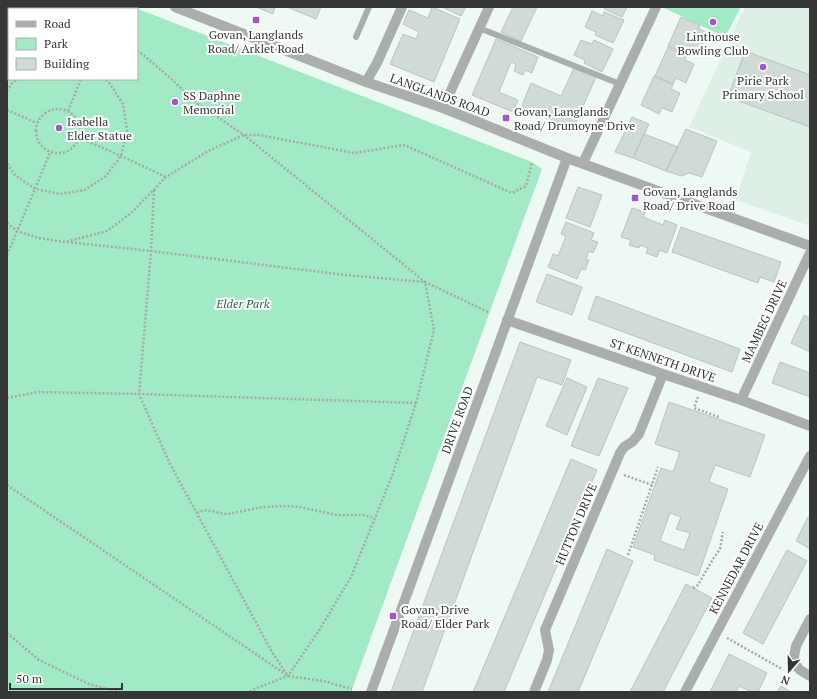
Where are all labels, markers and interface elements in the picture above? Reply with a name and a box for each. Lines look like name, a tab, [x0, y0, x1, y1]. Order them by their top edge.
legend	[8, 8, 138, 80]
marker: Govan, Langlands Road/ Arklet Road	[251, 15, 261, 25]
text: Road	[44, 16, 71, 31]
marker: Linthouse Bowling Club	[708, 17, 718, 27]
place label: Govan, Langlands Road/ Arklet Road	[208, 27, 305, 56]
place label: Linthouse Bowling Club	[678, 29, 749, 58]
text: Park	[44, 36, 69, 51]
text: Building	[44, 56, 90, 71]
marker: Pirie Park Primary School	[758, 62, 768, 72]
street label: LANGLANDS ROAD	[388, 70, 492, 120]
place label: Pirie Park Primary School	[722, 73, 804, 102]
place label: SS Daphne Memorial	[183, 88, 240, 117]
marker: SS Daphne Memorial	[170, 97, 180, 107]
place label: Govan, Langlands Road/ Drumoyne Drive	[514, 104, 635, 133]
marker: Govan, Langlands Road/ Drumoyne Drive	[501, 113, 511, 123]
place label: Isabella Elder Statue	[67, 114, 132, 143]
marker: Isabella Elder Statue	[54, 123, 64, 133]
place label: Govan, Langlands Road/ Drive Road	[643, 184, 738, 213]
marker: Govan, Langlands Road/ Drive Road	[630, 193, 640, 203]
street label: MAMBEG DRIVE	[738, 277, 790, 365]
park label: Elder Park	[215, 296, 270, 311]
street label: ST KENNETH DRIVE	[608, 335, 718, 385]
street label: DRIVE ROAD	[438, 384, 476, 456]
street label: HUTTON DRIVE	[552, 481, 600, 567]
street label: KENNEDAR DRIVE	[706, 520, 766, 616]
place label: Govan, Drive Road/ Elder Park	[401, 602, 490, 631]
marker: Govan, Drive Road/ Elder Park	[388, 611, 398, 621]
north arrow	[769, 651, 809, 691]
scale bar	[10, 665, 122, 691]
text: 50 m	[16, 671, 43, 686]
text: N	[779, 672, 792, 688]

